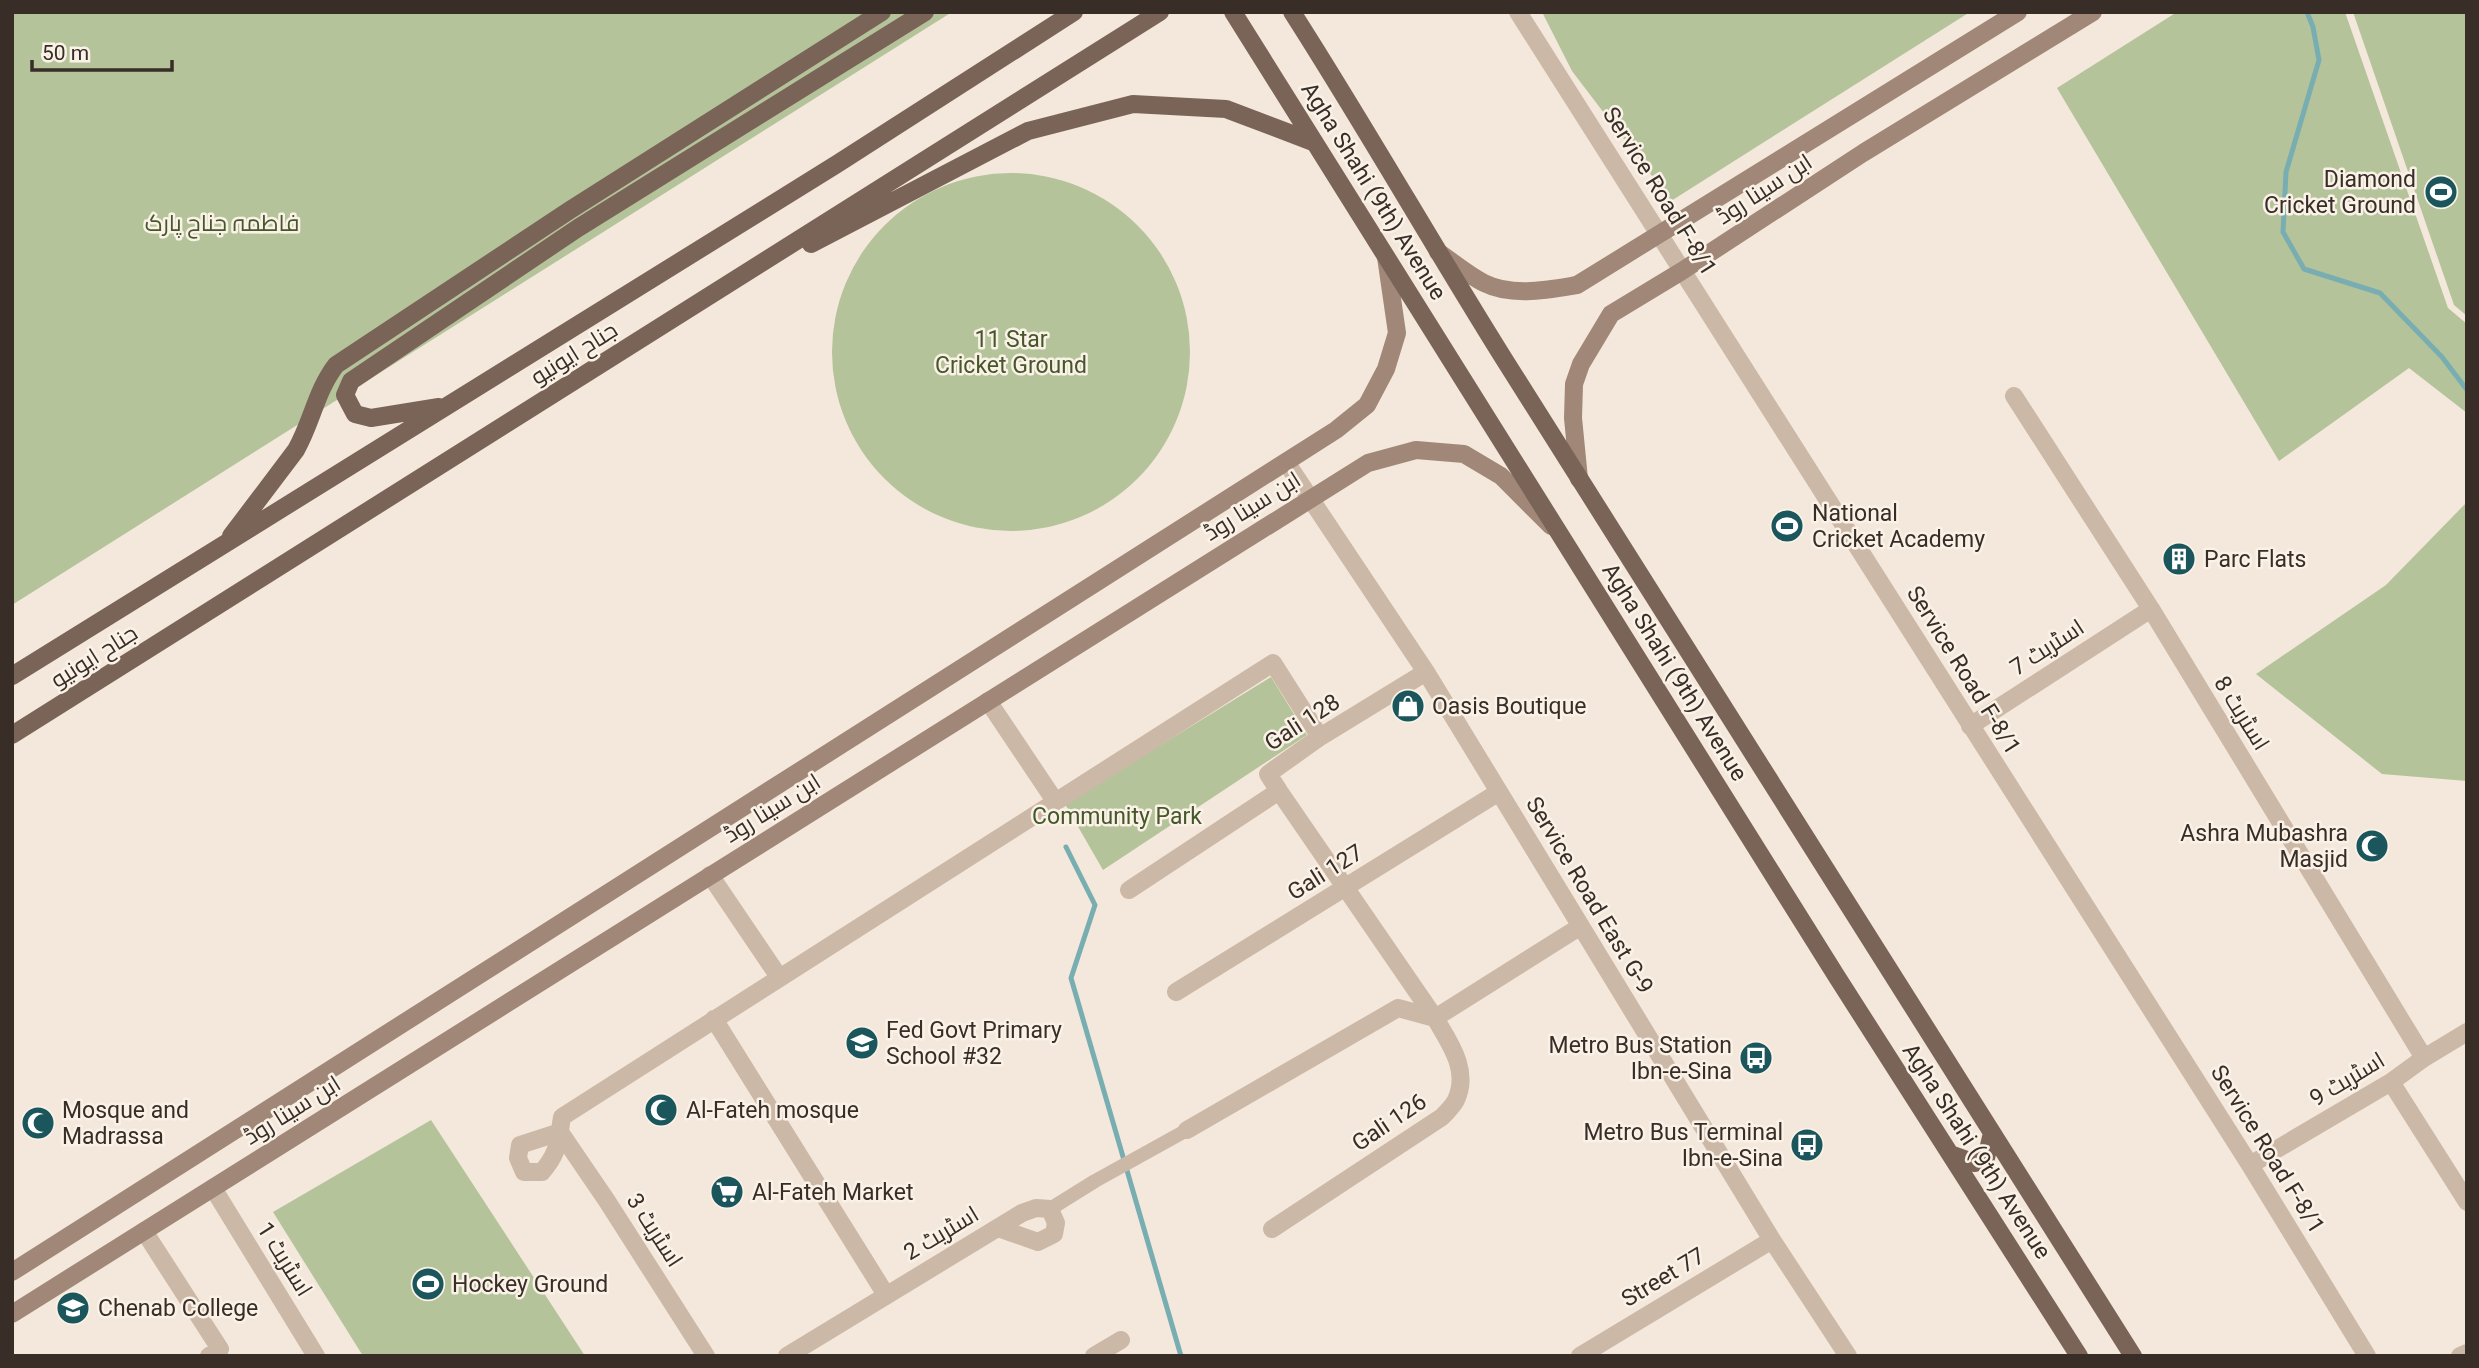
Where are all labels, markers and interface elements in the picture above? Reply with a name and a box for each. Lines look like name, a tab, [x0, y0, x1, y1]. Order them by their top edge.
scale bar	[32, 28, 172, 72]
text: 50 m	[42, 41, 89, 65]
street label: Agha Shahi (9th) Avenue	[1295, 77, 1452, 305]
street label: Service Road F-8/1	[1597, 102, 1722, 280]
street label: ابن سینا روڈ	[1711, 148, 1817, 230]
place label: Diamond Cricket Ground	[2264, 166, 2416, 219]
sports icon: Diamond Cricket Ground	[2422, 173, 2460, 211]
park label: فاطمہ جناح پارک	[145, 210, 299, 239]
street label: جناح ایونیو	[526, 316, 624, 392]
park label: 11 Star Cricket Ground	[935, 326, 1087, 379]
street label: ابن سینا روڈ	[1199, 466, 1306, 547]
place label: National Cricket Academy	[1812, 500, 1985, 553]
sports icon: National Cricket Academy	[1768, 507, 1806, 545]
building icon: Parc Flats	[2160, 540, 2198, 578]
place label: Parc Flats	[2204, 546, 2306, 573]
street label: Agha Shahi (9th) Avenue	[1596, 558, 1753, 786]
street label: Service Road F-8/1	[1901, 581, 2026, 759]
street label: اسٹریٹ 7	[2005, 614, 2089, 681]
street label: جناح ایونیو	[46, 619, 144, 695]
street label: اسٹریٹ 8	[2208, 671, 2275, 755]
shop icon: Oasis Boutique	[1389, 687, 1427, 725]
street label: Gali 128	[1260, 688, 1345, 757]
place label: Oasis Boutique	[1432, 693, 1587, 720]
street label: ابن سینا روڈ	[719, 768, 826, 849]
street label: Service Road East G-9	[1520, 792, 1659, 998]
park label: Community Park	[1032, 803, 1202, 830]
place label: Ashra Mubashra Masjid	[2180, 820, 2348, 873]
mosque icon: Ashra Mubashra Masjid	[2353, 827, 2391, 865]
street label: Gali 127	[1283, 839, 1368, 906]
place label: Fed Govt Primary School #32	[886, 1017, 1062, 1070]
school or university icon: Fed Govt Primary School #32	[843, 1024, 881, 1062]
place label: Metro Bus Station Ibn-e-Sina	[1549, 1032, 1732, 1085]
street label: Agha Shahi (9th) Avenue	[1897, 1038, 2056, 1264]
bus stop icon: Metro Bus Station Ibn-e-Sina	[1737, 1039, 1775, 1077]
street label: اسٹریٹ 9	[2305, 1047, 2390, 1112]
street label: Service Road F-8/1	[2205, 1060, 2330, 1238]
street label: ابن سینا روڈ	[239, 1070, 346, 1151]
street label: Gali 126	[1347, 1088, 1432, 1157]
mosque icon: Al-Fateh mosque	[642, 1091, 680, 1129]
place label: Mosque and Madrassa	[62, 1097, 189, 1150]
place label: Al-Fateh mosque	[686, 1097, 859, 1124]
mosque icon: Mosque and Madrassa	[19, 1104, 57, 1142]
place label: Metro Bus Terminal Ibn-e-Sina	[1584, 1119, 1783, 1172]
bus stop icon: Metro Bus Terminal Ibn-e-Sina	[1788, 1126, 1826, 1164]
supermarket icon: Al-Fateh Market	[708, 1173, 746, 1211]
place label: Al-Fateh Market	[752, 1179, 913, 1206]
street label: اسٹریٹ 3	[621, 1188, 688, 1272]
street label: اسٹریٹ 2	[899, 1201, 984, 1266]
street label: اسٹریٹ 1	[251, 1217, 318, 1301]
street label: Street 77	[1617, 1242, 1710, 1313]
sports icon: Hockey Ground	[409, 1265, 447, 1303]
place label: Hockey Ground	[452, 1271, 608, 1298]
school or university icon: Chenab College	[54, 1289, 92, 1327]
place label: Chenab College	[98, 1295, 258, 1322]

